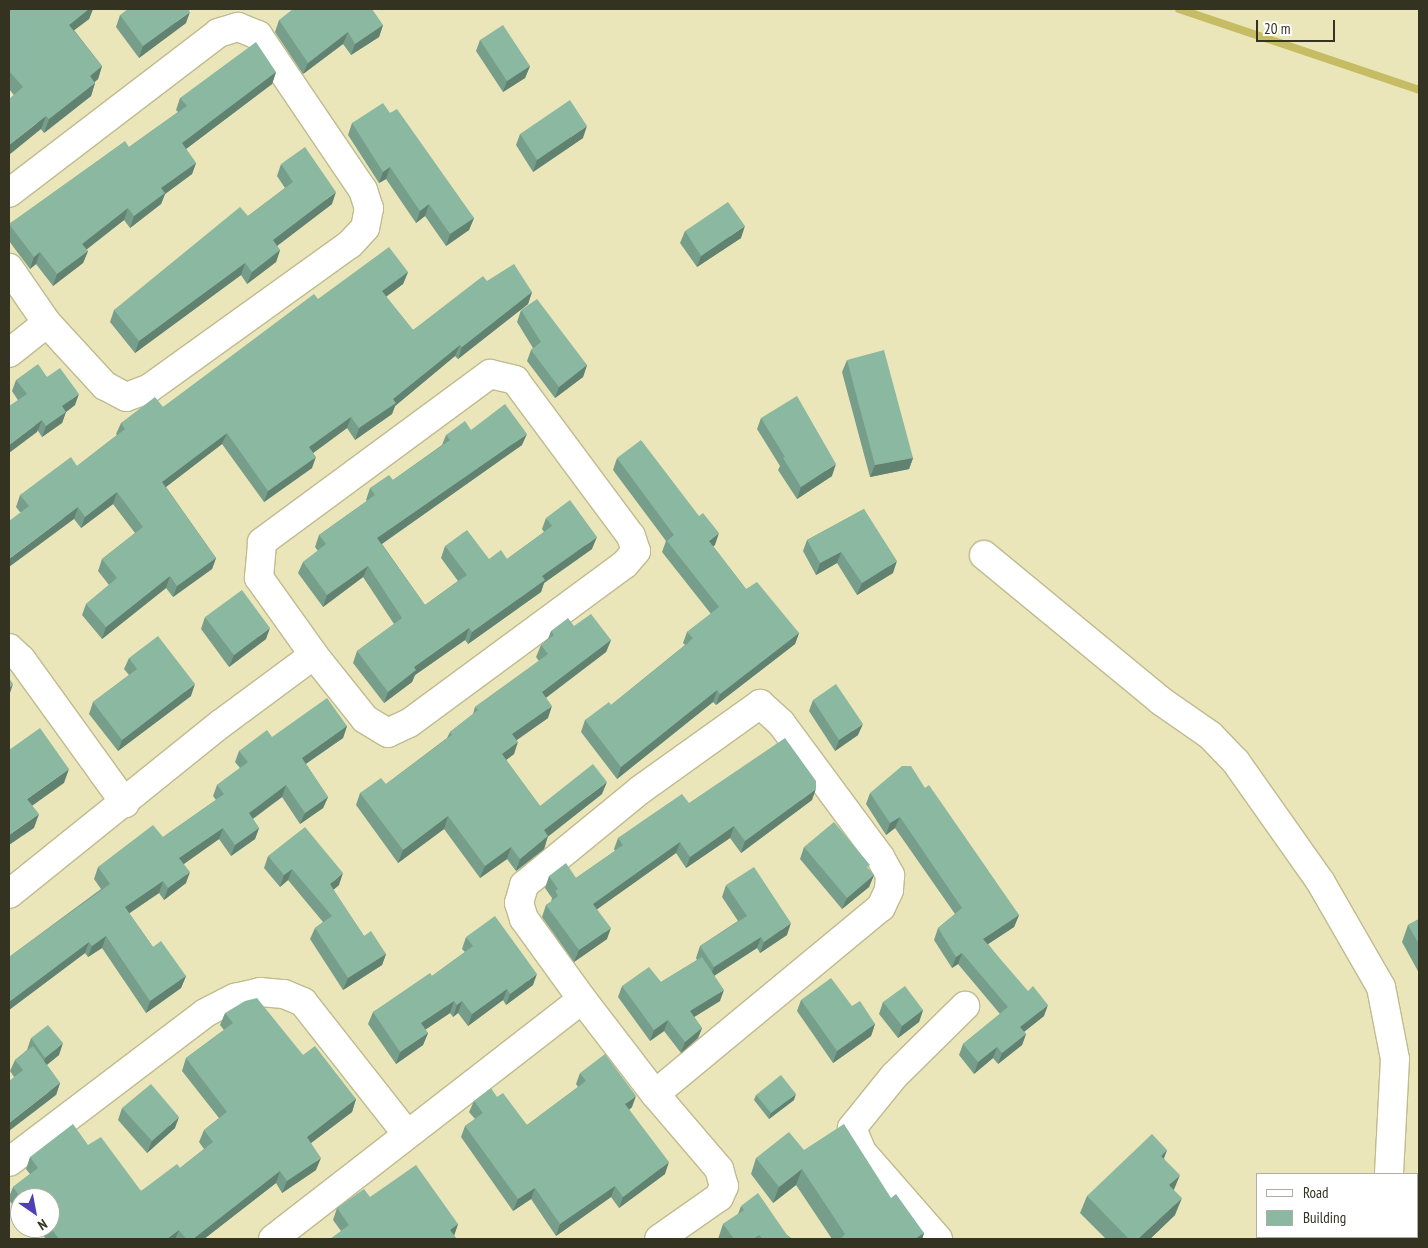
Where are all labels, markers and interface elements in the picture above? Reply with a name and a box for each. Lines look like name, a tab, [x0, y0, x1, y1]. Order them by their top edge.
scale bar	[1258, 10, 1337, 42]
text: 20 m	[1264, 19, 1290, 38]
legend	[1256, 1173, 1418, 1238]
text: Road	[1303, 1183, 1329, 1202]
north arrow	[10, 1188, 60, 1238]
text: Building	[1303, 1208, 1346, 1227]
text: N	[35, 1215, 51, 1234]

